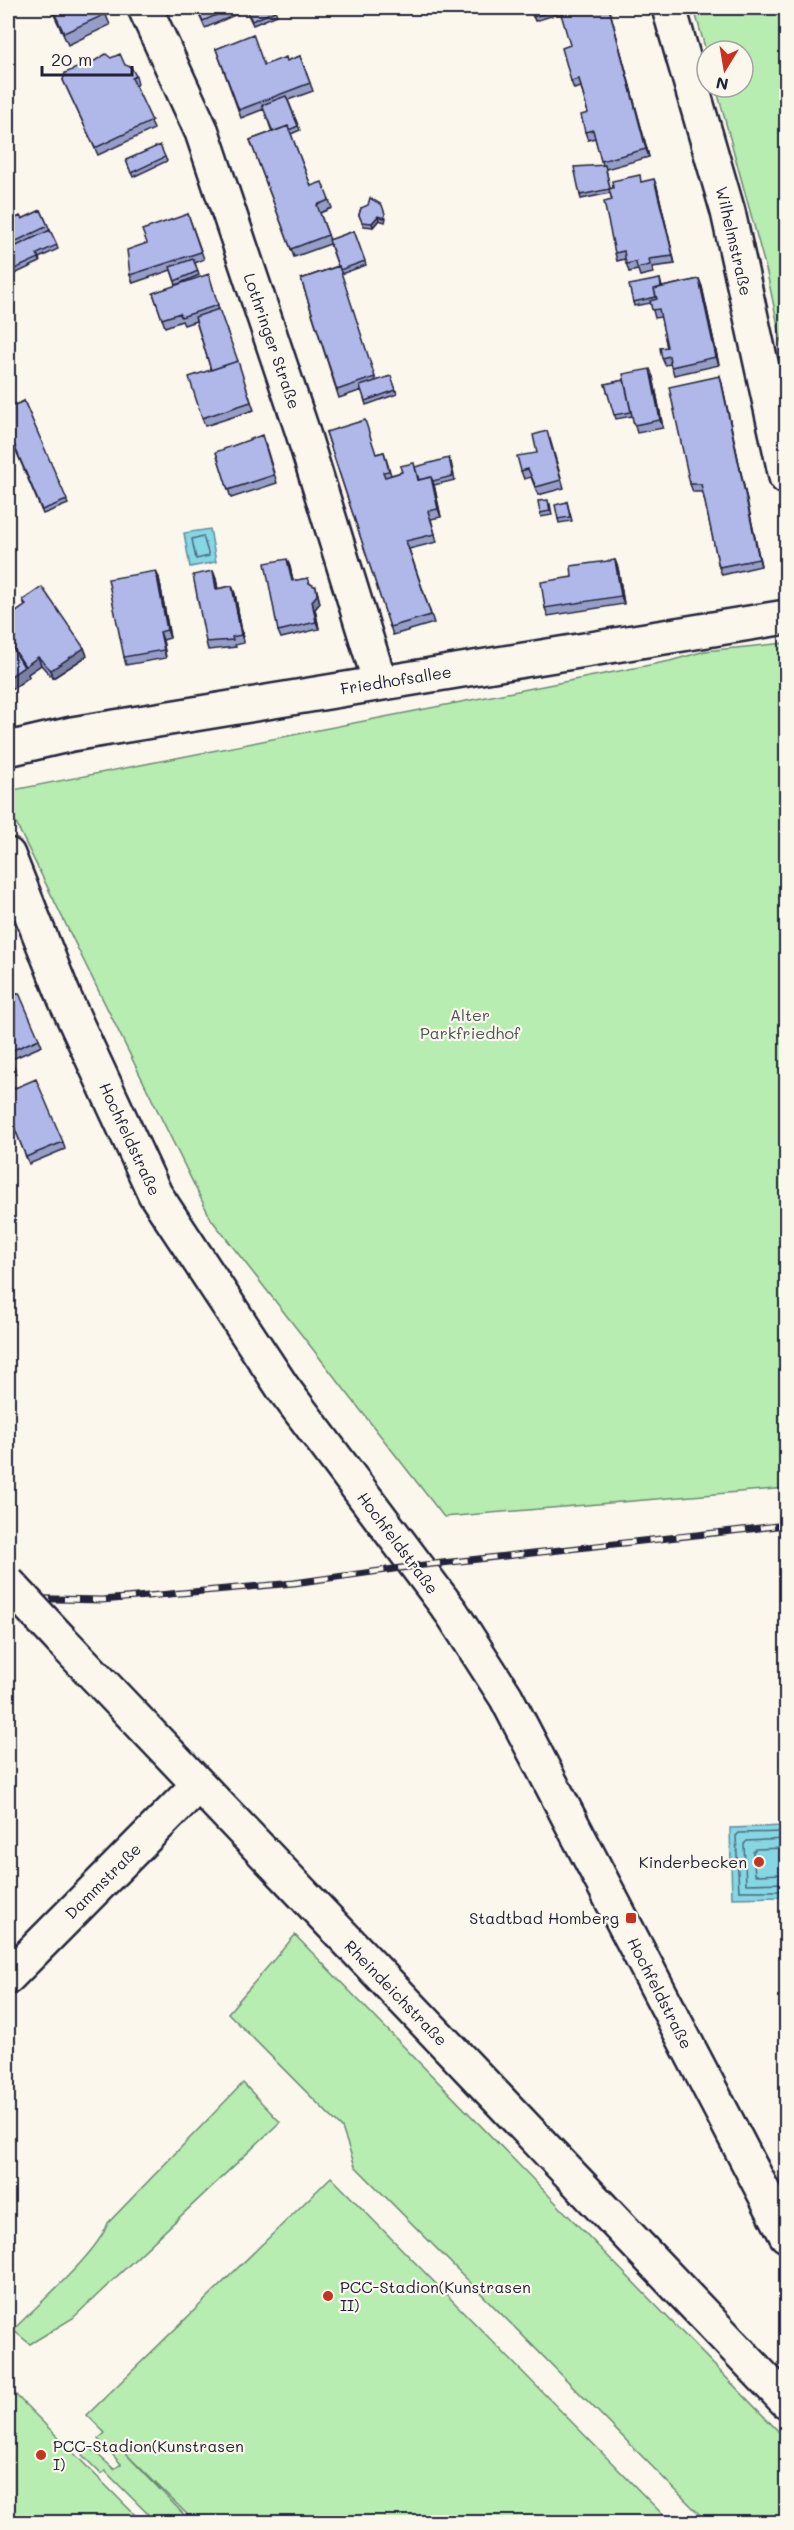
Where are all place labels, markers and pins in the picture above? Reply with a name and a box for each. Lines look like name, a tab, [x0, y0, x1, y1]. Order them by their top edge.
place label: Kinderbecken	[639, 1851, 747, 1872]
marker: Kinderbecken	[752, 1855, 766, 1869]
place label: Stadtbad Homberg	[469, 1907, 619, 1928]
marker: Stadtbad Homberg	[624, 1911, 638, 1925]
place label: PCC-Stadion(Kunstrasen II)	[340, 2276, 531, 2315]
marker: PCC-Stadion(Kunstrasen II)	[321, 2289, 335, 2303]
place label: PCC-Stadion(Kunstrasen I)	[53, 2435, 244, 2474]
marker: PCC-Stadion(Kunstrasen I)	[34, 2448, 48, 2462]

